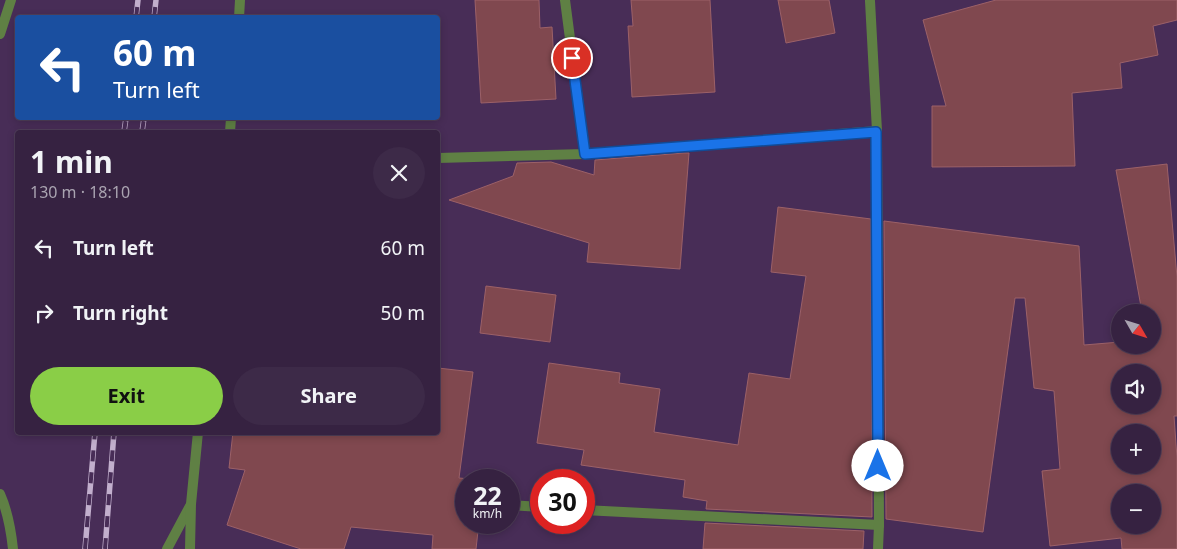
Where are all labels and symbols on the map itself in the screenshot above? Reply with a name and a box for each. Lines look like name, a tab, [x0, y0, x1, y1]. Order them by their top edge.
pin	[551, 37, 593, 79]
north arrow	[1111, 304, 1161, 354]
position arrow	[851, 439, 903, 491]
speed limit sign: 30	[530, 469, 595, 534]

